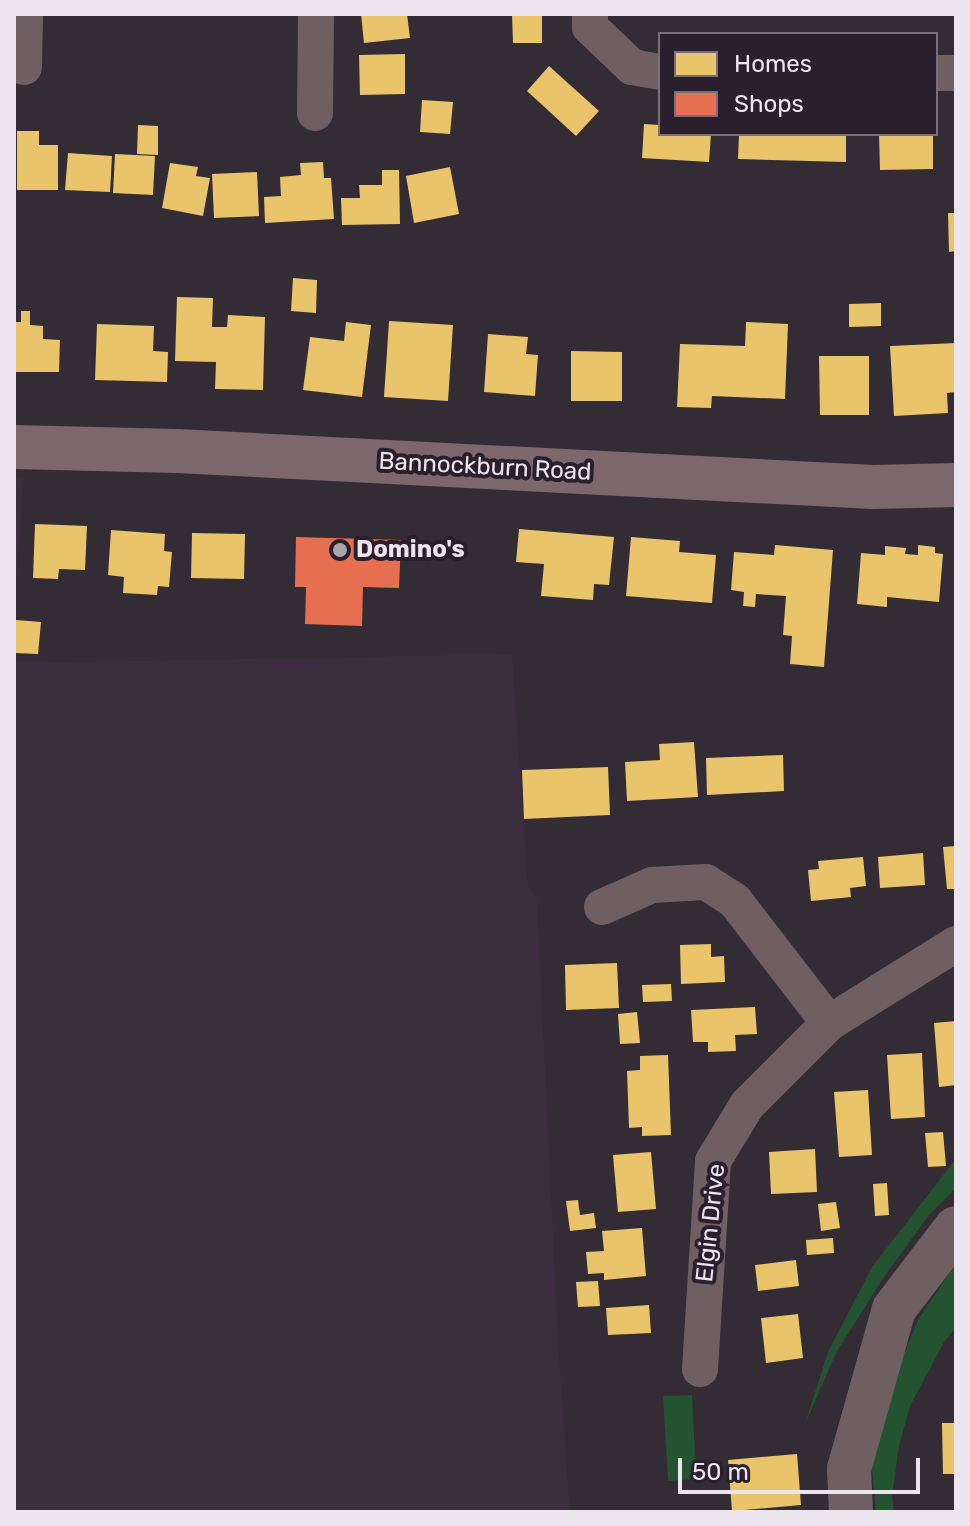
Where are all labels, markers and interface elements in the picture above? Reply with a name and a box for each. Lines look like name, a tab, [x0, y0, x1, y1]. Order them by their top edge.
legend	[658, 32, 938, 136]
text: Homes	[734, 50, 812, 78]
text: Shops	[734, 90, 804, 118]
street label: Bannockburn Road	[378, 447, 592, 487]
place label: Domino's	[356, 536, 465, 564]
marker: Domino's	[331, 541, 349, 559]
street label: Elgin Drive	[690, 1162, 732, 1284]
scale bar	[682, 1442, 924, 1492]
text: 50 m	[692, 1458, 749, 1486]

